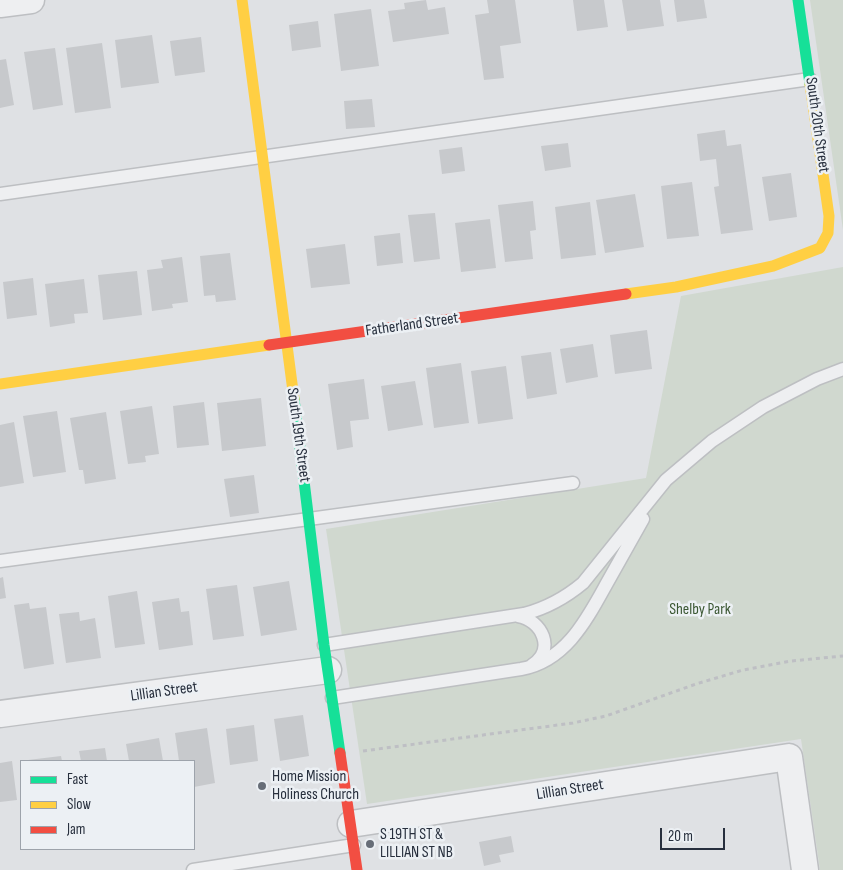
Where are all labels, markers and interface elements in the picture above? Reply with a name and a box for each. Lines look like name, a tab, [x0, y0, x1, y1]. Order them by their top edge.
street label: South 20th Street	[801, 76, 833, 174]
street label: Fatherland Street	[364, 309, 460, 341]
street label: South 19th Street	[282, 386, 314, 484]
park label: Shelby Park	[669, 600, 731, 620]
street label: Lillian Street	[129, 678, 199, 706]
legend	[20, 760, 195, 850]
place label: Home Mission Holiness Church	[272, 767, 359, 805]
text: Fast	[67, 770, 88, 789]
street label: Lillian Street	[535, 775, 605, 805]
marker: Home Mission Holiness Church	[256, 780, 268, 792]
text: Slow	[67, 795, 91, 814]
scale bar	[663, 818, 728, 850]
text: Jam	[67, 820, 85, 839]
place label: S 19TH ST & LILLIAN ST NB	[380, 825, 453, 863]
text: 20 m	[668, 827, 693, 846]
marker: S 19TH ST & LILLIAN ST NB	[364, 838, 376, 850]

